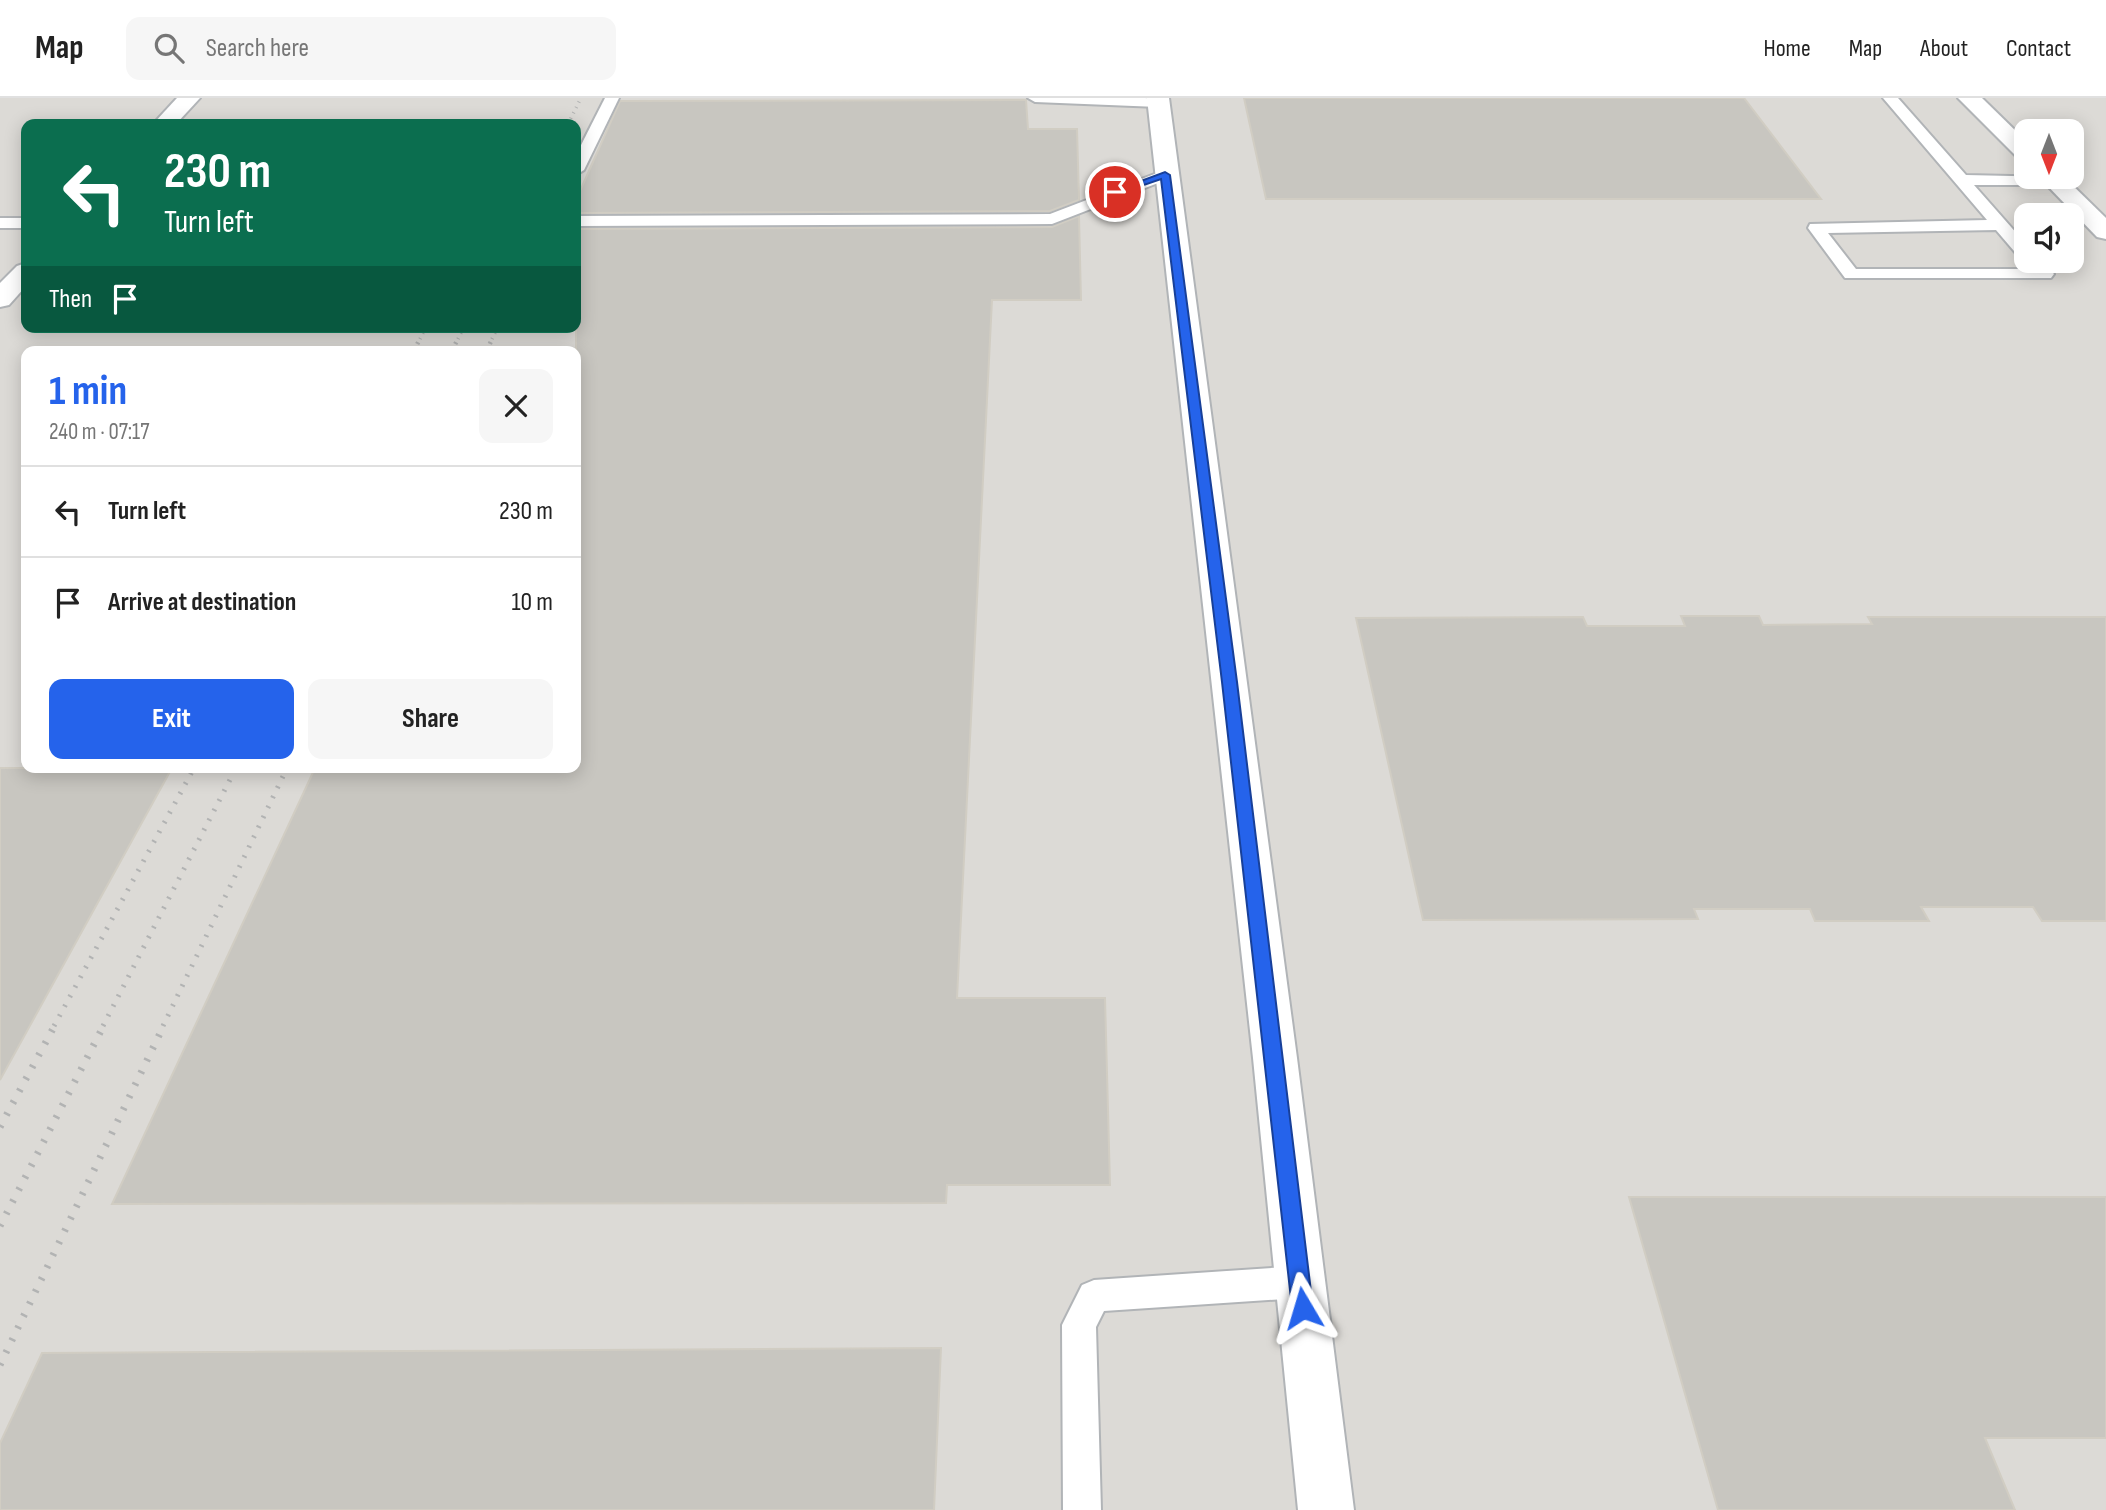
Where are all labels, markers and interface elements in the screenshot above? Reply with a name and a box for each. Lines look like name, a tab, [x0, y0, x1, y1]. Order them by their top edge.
search box	[126, 17, 616, 80]
text: Map	[35, 28, 84, 68]
icon: search	[150, 29, 188, 67]
text: Search here	[206, 33, 309, 64]
text: Home	[1763, 34, 1811, 63]
text: Map	[1849, 34, 1882, 63]
text: About	[1920, 34, 1968, 63]
text: Contact	[2006, 34, 2071, 63]
north arrow	[2014, 119, 2084, 189]
map controls	[2014, 119, 2084, 273]
text: 230 m	[164, 143, 271, 202]
icon: left	[49, 147, 140, 238]
pin	[1085, 162, 1145, 222]
icon: arrive	[1096, 173, 1134, 211]
text: Turn left	[164, 203, 254, 242]
button: sound	[2014, 203, 2084, 273]
icon: arrive	[106, 280, 144, 318]
text: Then	[49, 284, 92, 315]
text: 1 min	[49, 366, 127, 417]
button: close	[479, 369, 553, 443]
text: 240 m · 07:17	[49, 418, 149, 446]
icon: left	[49, 493, 87, 531]
text: Turn left	[108, 496, 186, 527]
text: 230 m	[499, 496, 553, 527]
icon: arrive	[49, 584, 87, 622]
text: Arrive at destination	[108, 587, 296, 618]
text: 10 m	[511, 587, 553, 618]
button: Exit	[49, 679, 294, 759]
button: Share	[308, 679, 553, 759]
position arrow	[1266, 1271, 1340, 1345]

